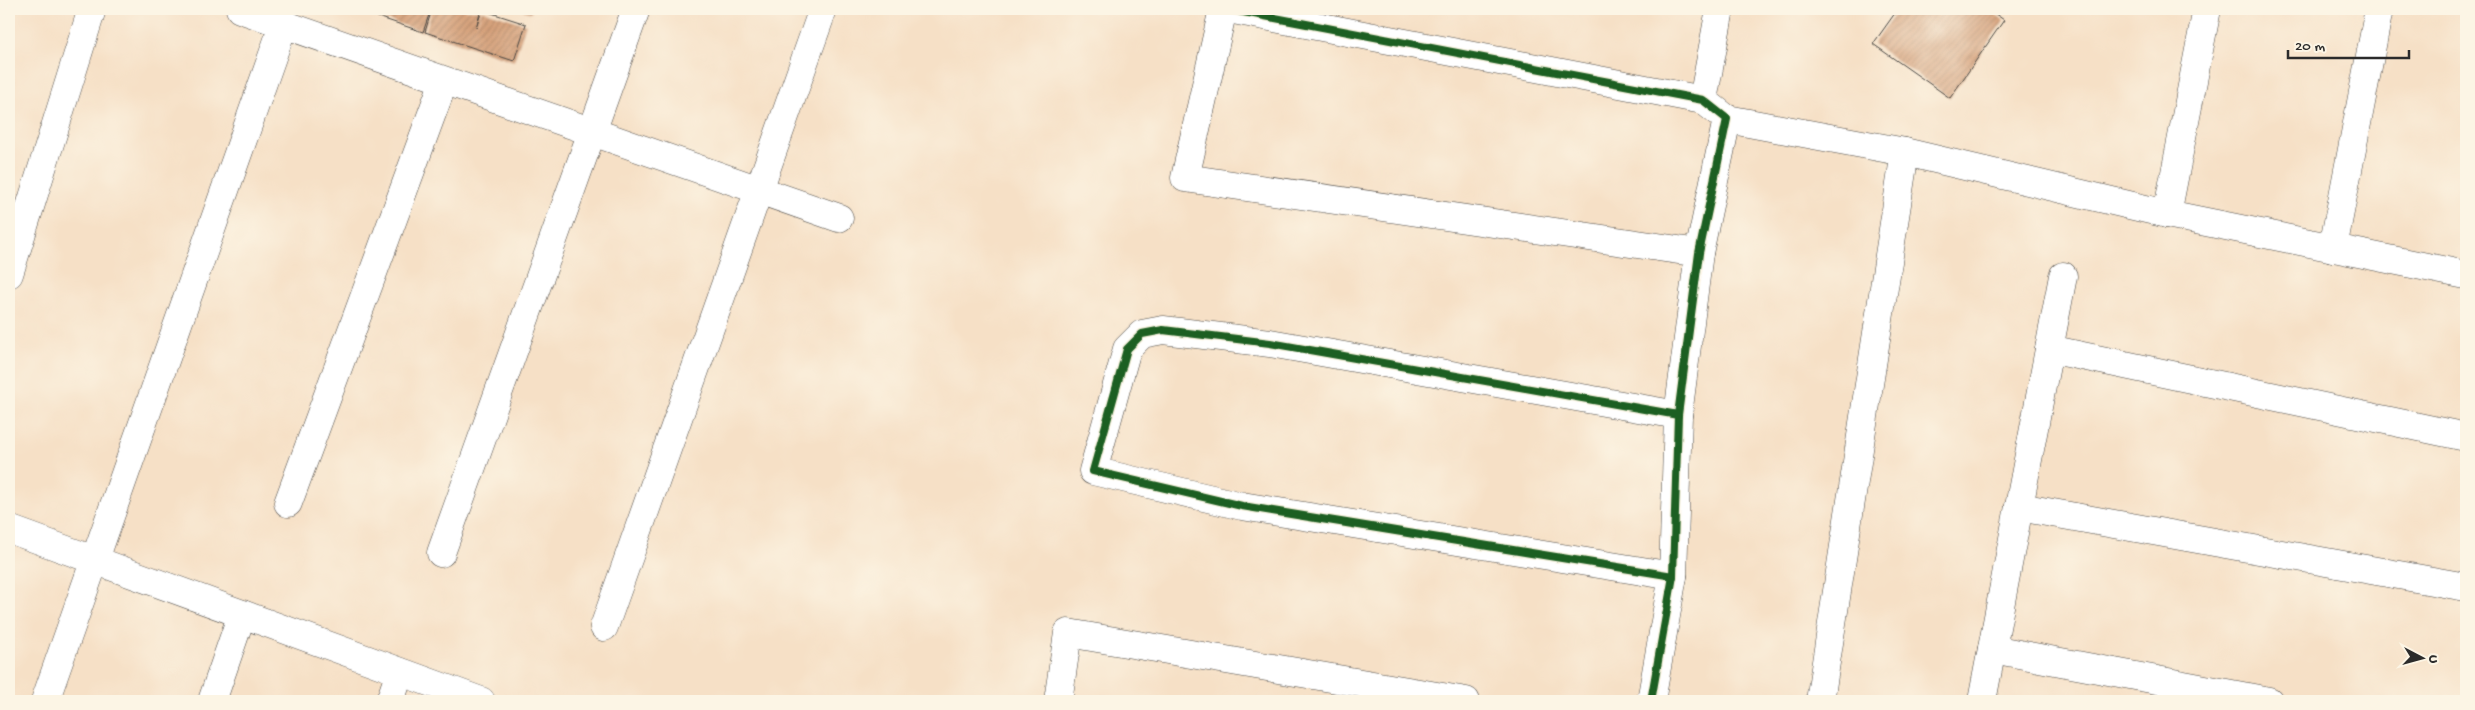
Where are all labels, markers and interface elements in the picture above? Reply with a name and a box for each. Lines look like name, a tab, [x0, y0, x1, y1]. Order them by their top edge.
scale bar	[2288, 28, 2409, 60]
text: 20 m	[2295, 38, 2325, 56]
north arrow	[2398, 632, 2448, 682]
text: U	[2424, 654, 2441, 664]

